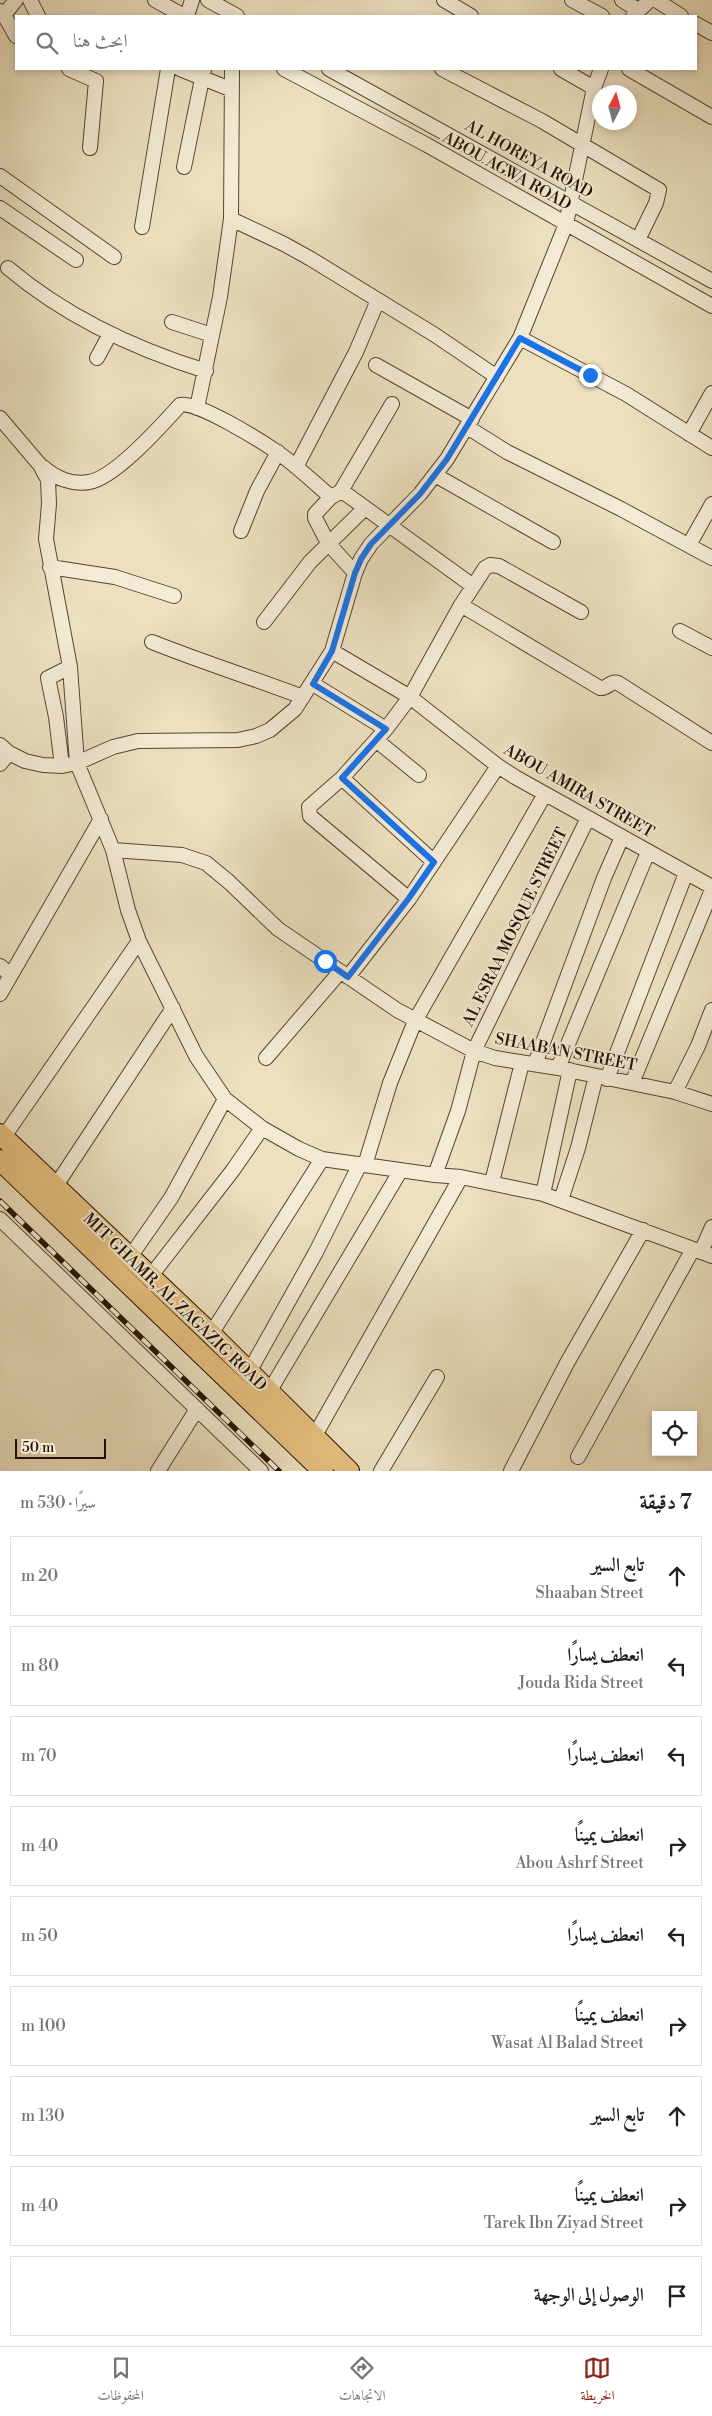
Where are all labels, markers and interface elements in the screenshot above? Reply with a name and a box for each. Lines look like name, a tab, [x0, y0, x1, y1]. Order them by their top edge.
search box	[15, 15, 697, 70]
icon: search	[33, 29, 61, 57]
text: ابحث هنا	[73, 29, 128, 53]
north arrow	[592, 85, 637, 130]
street label: AL HOREYA ROAD	[461, 115, 596, 202]
street label: ABOU AGWA ROAD	[438, 127, 575, 215]
route end	[579, 364, 602, 387]
street label: ABOU AMIRA STREET	[499, 739, 658, 842]
street label: AL ESRAA MOSQUE STREET	[458, 824, 572, 1031]
route start	[314, 950, 337, 973]
street label: SHAABAN STREET	[493, 1028, 639, 1076]
street label: MIT GHAMR, AL ZAGAZIG ROAD	[79, 1209, 271, 1395]
map controls	[652, 1411, 697, 1456]
button: locate	[652, 1411, 697, 1456]
scale bar	[15, 1436, 106, 1459]
text: 50 m	[22, 1439, 54, 1457]
text: 7 دقيقة	[640, 1490, 692, 1516]
text: سيرًا · 530 m	[20, 1493, 96, 1513]
text: تابع السير	[591, 1553, 644, 1577]
icon: ahead	[663, 1562, 691, 1590]
text: 20 m	[21, 1566, 58, 1586]
text: Shaaban Street	[536, 1583, 644, 1603]
text: انعطف يسارًا	[567, 1643, 644, 1667]
icon: left	[663, 1652, 691, 1680]
text: 80 m	[21, 1656, 59, 1676]
text: Jouda Rida Street	[518, 1673, 644, 1693]
icon: left	[663, 1742, 691, 1770]
text: انعطف يسارًا	[567, 1743, 644, 1767]
text: 70 m	[21, 1746, 57, 1766]
text: انعطف يمينًا	[575, 1823, 644, 1847]
icon: right	[663, 1832, 691, 1860]
text: 40 m	[21, 1836, 58, 1856]
text: Abou Ashrf Street	[515, 1853, 644, 1873]
icon: left	[663, 1922, 691, 1950]
text: انعطف يسارًا	[567, 1923, 644, 1947]
text: 50 m	[21, 1926, 58, 1946]
text: انعطف يمينًا	[575, 2003, 644, 2027]
icon: right	[663, 2012, 691, 2040]
text: 100 m	[21, 2016, 66, 2036]
text: Wasat Al Balad Street	[491, 2033, 644, 2053]
icon: ahead	[663, 2102, 691, 2130]
text: تابع السير	[591, 2103, 644, 2127]
text: 130 m	[21, 2106, 65, 2126]
text: انعطف يمينًا	[575, 2183, 644, 2207]
icon: right	[663, 2192, 691, 2220]
text: 40 m	[21, 2196, 58, 2216]
text: Tarek Ibn Ziyad Street	[484, 2213, 644, 2233]
icon: arrive	[663, 2282, 691, 2310]
text: الوصول إلى الوجهة	[534, 2283, 644, 2307]
tab: المحفوظات	[98, 2354, 144, 2409]
tab: الاتجاهات	[339, 2354, 385, 2409]
tab: الخريطة	[580, 2354, 615, 2409]

